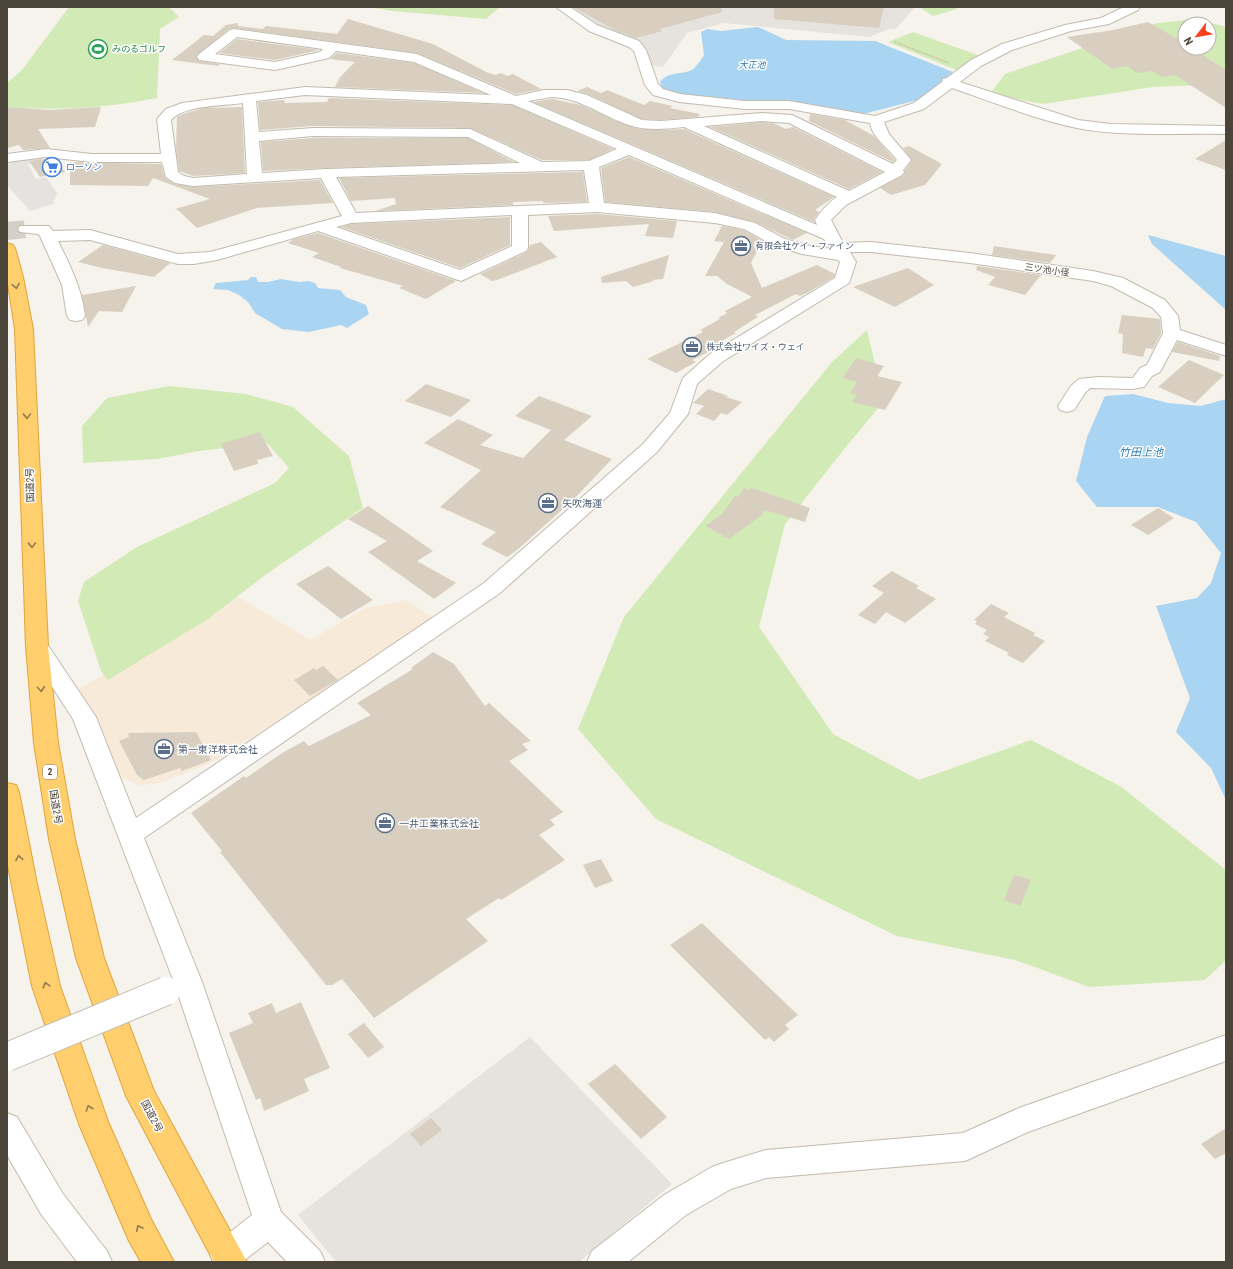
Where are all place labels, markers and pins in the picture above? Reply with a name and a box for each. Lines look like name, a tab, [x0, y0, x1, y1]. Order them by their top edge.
sports icon: みのるゴルフ	[87, 38, 109, 60]
place label: みのるゴルフ	[112, 44, 166, 54]
supermarket icon: ローソン	[41, 156, 63, 178]
place label: ローソン	[66, 162, 102, 172]
office icon: 有限会社ケイ・ファイン	[730, 235, 752, 257]
place label: 有限会社ケイ・ファイン	[755, 241, 854, 251]
office icon: 株式会社ワイズ・ウェイ	[681, 336, 703, 358]
place label: 株式会社ワイズ・ウェイ	[706, 342, 805, 352]
office icon: 矢吹海運	[537, 492, 559, 514]
place label: 矢吹海運	[562, 498, 602, 509]
office icon: 第一東洋株式会社	[153, 738, 175, 760]
place label: 第一東洋株式会社	[178, 744, 258, 755]
office icon: 一井工業株式会社	[374, 812, 396, 834]
place label: 一井工業株式会社	[399, 818, 479, 829]

